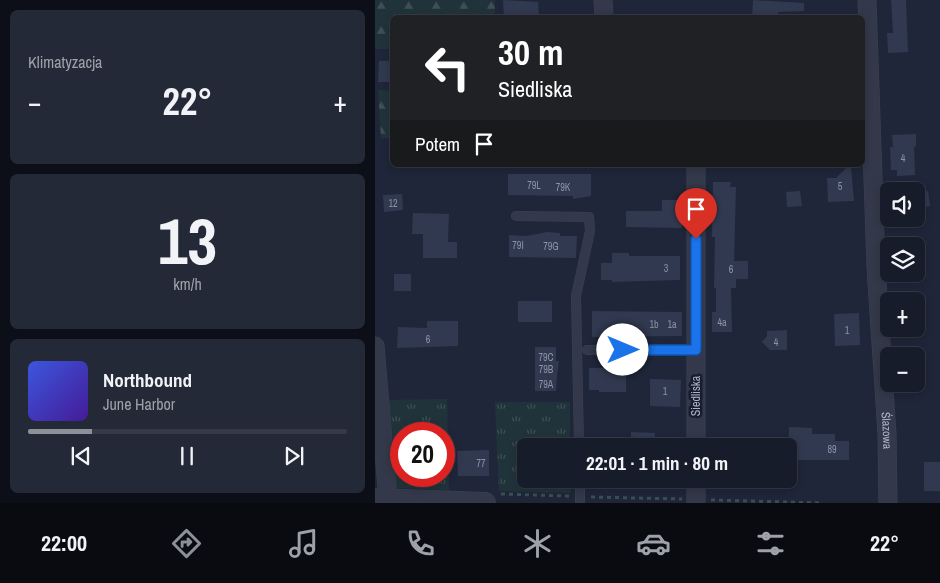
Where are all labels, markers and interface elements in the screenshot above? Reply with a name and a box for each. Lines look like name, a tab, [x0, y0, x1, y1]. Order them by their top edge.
text: 30 m	[498, 29, 563, 76]
icon: left	[415, 35, 480, 100]
text: Klimatyzacja	[28, 51, 102, 73]
text: Siedliska	[498, 74, 572, 104]
text: 22°	[163, 76, 212, 127]
text: −	[28, 83, 41, 121]
text: +	[334, 83, 347, 121]
icon: arrive	[470, 130, 498, 158]
text: Potem	[415, 131, 460, 157]
house number: 4	[901, 152, 906, 165]
house number: 79L	[527, 179, 541, 192]
house number: 5	[838, 180, 843, 193]
house number: 79K	[556, 181, 571, 194]
map controls	[880, 182, 925, 392]
button: sound	[880, 182, 925, 227]
pin	[675, 188, 717, 239]
icon: arrive	[682, 195, 710, 223]
text: 13	[158, 197, 217, 284]
house number: 12	[388, 197, 398, 210]
button: layers	[880, 237, 925, 282]
house number: 79I	[512, 239, 524, 252]
house number: 79G	[543, 240, 559, 253]
house number: 3	[664, 262, 669, 275]
house number: 6	[729, 263, 734, 276]
text: km/h	[173, 273, 202, 295]
button: +	[880, 292, 925, 337]
house number: 4a	[717, 316, 727, 329]
house number: 1b	[649, 318, 659, 331]
house number: 1a	[667, 318, 677, 331]
position arrow	[596, 323, 648, 375]
house number: 1	[845, 324, 850, 337]
house number: 6	[426, 333, 431, 346]
house number: 4	[774, 336, 779, 349]
button: −	[880, 347, 925, 392]
house number: 79C	[538, 351, 554, 364]
house number: 79B	[539, 363, 554, 376]
text: Northbound	[103, 367, 192, 393]
street label: Siedliska	[688, 375, 704, 416]
house number: 79A	[539, 378, 554, 391]
house number: 1	[663, 385, 668, 398]
text: June Harbor	[103, 393, 175, 415]
street label: Ślazowa	[878, 411, 895, 450]
speed limit sign: 20	[390, 422, 455, 487]
icon: previous	[67, 442, 95, 470]
icon: pause	[173, 442, 201, 470]
icon: next	[280, 442, 308, 470]
house number: 89	[827, 443, 837, 456]
text: 22:01 · 1 min · 80 m	[586, 450, 728, 476]
house number: 77	[476, 457, 486, 470]
icon: directions	[169, 526, 204, 561]
icon: music	[286, 526, 321, 561]
icon: phone	[403, 526, 438, 561]
icon: climate	[520, 526, 555, 561]
icon: car	[636, 526, 671, 561]
icon: filters	[753, 526, 788, 561]
text: 22:00	[41, 528, 87, 558]
text: 22°	[870, 528, 899, 558]

